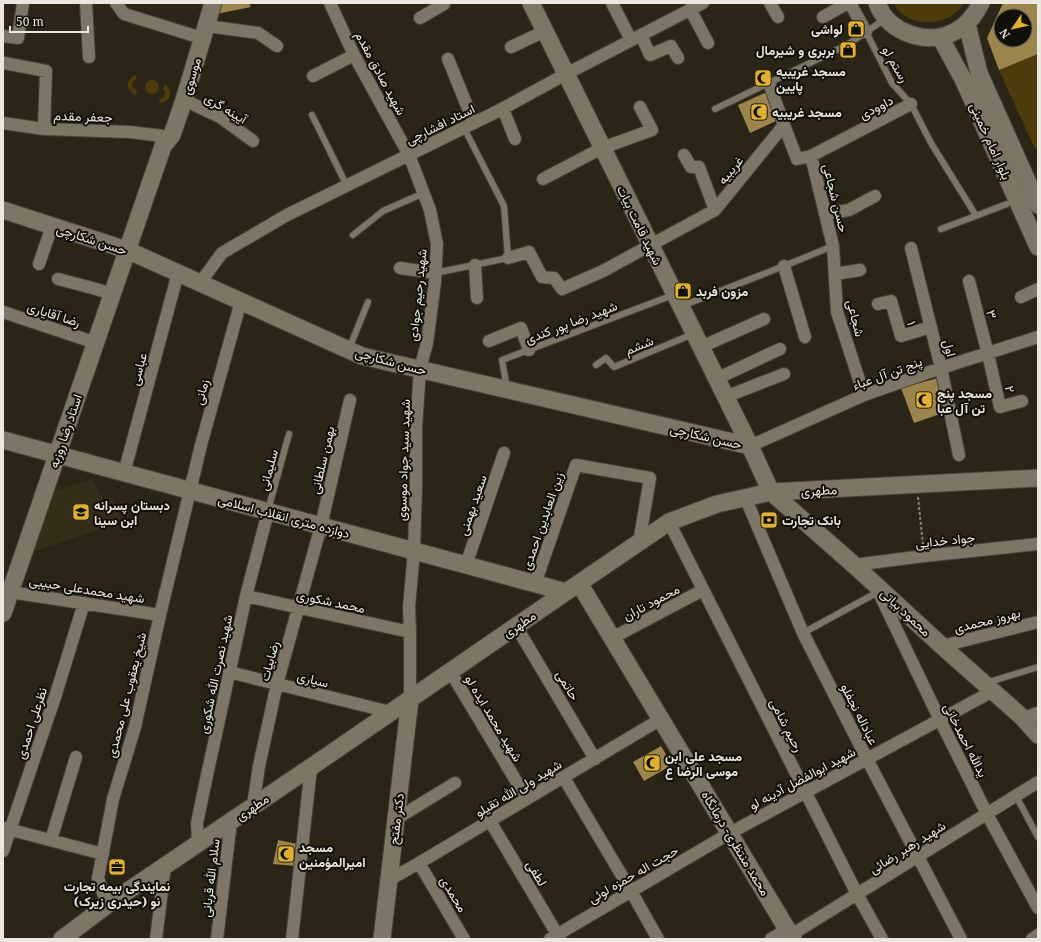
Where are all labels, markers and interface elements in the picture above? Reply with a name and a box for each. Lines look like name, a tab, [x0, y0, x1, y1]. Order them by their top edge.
scale bar	[10, 8, 88, 34]
north arrow	[993, 8, 1033, 48]
text: 50 m	[16, 13, 44, 30]
shop icon: لواشی	[846, 19, 866, 39]
place label: لواشی	[811, 20, 843, 38]
text: N	[995, 26, 1013, 42]
street label: شهید صادق مقدم	[351, 28, 411, 118]
shop icon: بربری و شیرمال	[838, 40, 858, 60]
place label: بربری و شیرمال	[756, 41, 835, 59]
street label: رستم لو	[878, 42, 914, 86]
street label: موسوی	[177, 55, 205, 97]
place label: مسجد غریبیه پایین	[776, 62, 846, 96]
mosque icon: مسجد غریبیه پایین	[753, 68, 773, 88]
street label: آیینه گری	[201, 88, 251, 128]
street label: داوودی	[856, 91, 896, 123]
street label: استاد افشارچی	[402, 99, 478, 149]
street label: بلوار امام خمینی	[966, 100, 1016, 183]
mosque icon: مسجد غریبیه	[749, 102, 769, 122]
place label: مسجد غریبیه	[772, 103, 842, 121]
street label: جعفر مقدم	[53, 106, 113, 126]
street label: غریبیه	[713, 152, 747, 188]
street label: حسن شجاعی	[819, 162, 853, 235]
street label: شهید قامت بیات	[613, 182, 667, 268]
street label: حسن شکارچی	[54, 219, 130, 260]
street label: شهید رحیم جوادی	[403, 248, 431, 342]
shop icon: مزون فربد	[673, 281, 693, 301]
place label: مزون فربد	[696, 282, 748, 300]
street label: شهید رضا پور کندی	[522, 296, 620, 349]
street label: رضا آقایاری	[25, 297, 83, 331]
street label: شجاعی	[843, 298, 869, 338]
street label: ۳	[982, 308, 1002, 320]
street label: ۱	[903, 319, 921, 327]
street label: ششم	[622, 331, 656, 359]
street label: اول	[939, 338, 961, 358]
street label: حسن شکارچی	[353, 343, 429, 380]
street label: عباسی	[125, 350, 151, 387]
street label: پنج تن آل عباء	[850, 352, 925, 395]
street label: زمانی	[189, 377, 213, 407]
place label: مسجد پنج تن آل عبا	[937, 384, 992, 417]
street label: ۲	[1000, 384, 1020, 394]
mosque icon: مسجد پنج تن آل عبا	[914, 390, 934, 410]
street label: استاد رضا روزبه	[44, 392, 86, 470]
street label: شهید سید جواد موسوی	[392, 399, 414, 521]
street label: حسن شکارچی	[668, 419, 744, 454]
street label: بهمن سلطانی	[305, 424, 339, 496]
street label: سلیمانی	[254, 447, 282, 493]
street label: زین العابدین احمدی	[517, 470, 567, 572]
street label: سعید بهمنی	[453, 472, 491, 538]
street label: مطهری	[800, 480, 838, 500]
street label: دوازده متری انقلاب اسلامی	[216, 490, 352, 542]
place label: دبستان پسرانه ابن سینا	[94, 496, 170, 529]
school or university icon: دبستان پسرانه ابن سینا	[71, 502, 91, 522]
bank icon: بانک تجارت	[759, 510, 779, 530]
place label: بانک تجارت	[782, 511, 841, 529]
street label: جواد خدایی	[914, 528, 976, 552]
street label: شهید محمدعلی حبیبی	[28, 571, 146, 607]
street label: محمود تاران	[620, 580, 683, 624]
street label: محمود بیاتی	[877, 584, 935, 640]
street label: محمد شکوری	[295, 585, 367, 617]
street label: بهروز محمدی	[952, 603, 1022, 637]
street label: مطهری	[499, 606, 539, 642]
street label: شهید نصرت الله شکوری	[194, 613, 236, 735]
street label: شیخ یعقوب علی محمدی	[102, 630, 151, 760]
street label: رضابیات	[255, 639, 283, 683]
street label: سیاری	[295, 666, 331, 692]
street label: حاتمی	[552, 667, 584, 704]
street label: شهید محمد ایده لو	[461, 671, 527, 765]
street label: عباداله نجفلو	[837, 680, 883, 748]
street label: نظرعلی احمدی	[11, 685, 51, 761]
street label: رحیم شامی	[766, 695, 808, 755]
street label: یدالله احمدخانی	[940, 700, 992, 780]
street label: شهید ابوالفضل آدینه لو	[746, 742, 858, 814]
place label: مسجد علی ابن موسی الرضا ع	[665, 747, 742, 780]
mosque icon: مسجد علی ابن موسی الرضا ع	[642, 753, 662, 773]
street label: شهید ولی الله تقیلو	[471, 755, 565, 821]
street label: محمد منتظری- درمانگاه	[697, 787, 775, 899]
street label: مطهری	[232, 789, 272, 825]
street label: دکتر مفتح	[384, 792, 409, 846]
street label: شهید رهبر رضائی	[865, 816, 949, 878]
street label: سلام الله قربانی	[196, 838, 224, 918]
place label: مسجد امیرالمؤمنین	[299, 838, 366, 871]
street label: حجت اله حمزه لوئی	[585, 841, 682, 907]
mosque icon: مسجد امیرالمؤمنین	[276, 844, 296, 864]
office icon: نمایندگی بیمه تجارت نو (حیدری زیرک)	[107, 857, 127, 877]
street label: لطفی	[522, 857, 552, 889]
street label: محمدی	[436, 873, 472, 916]
place label: نمایندگی بیمه تجارت نو (حیدری زیرک)	[64, 877, 170, 910]

